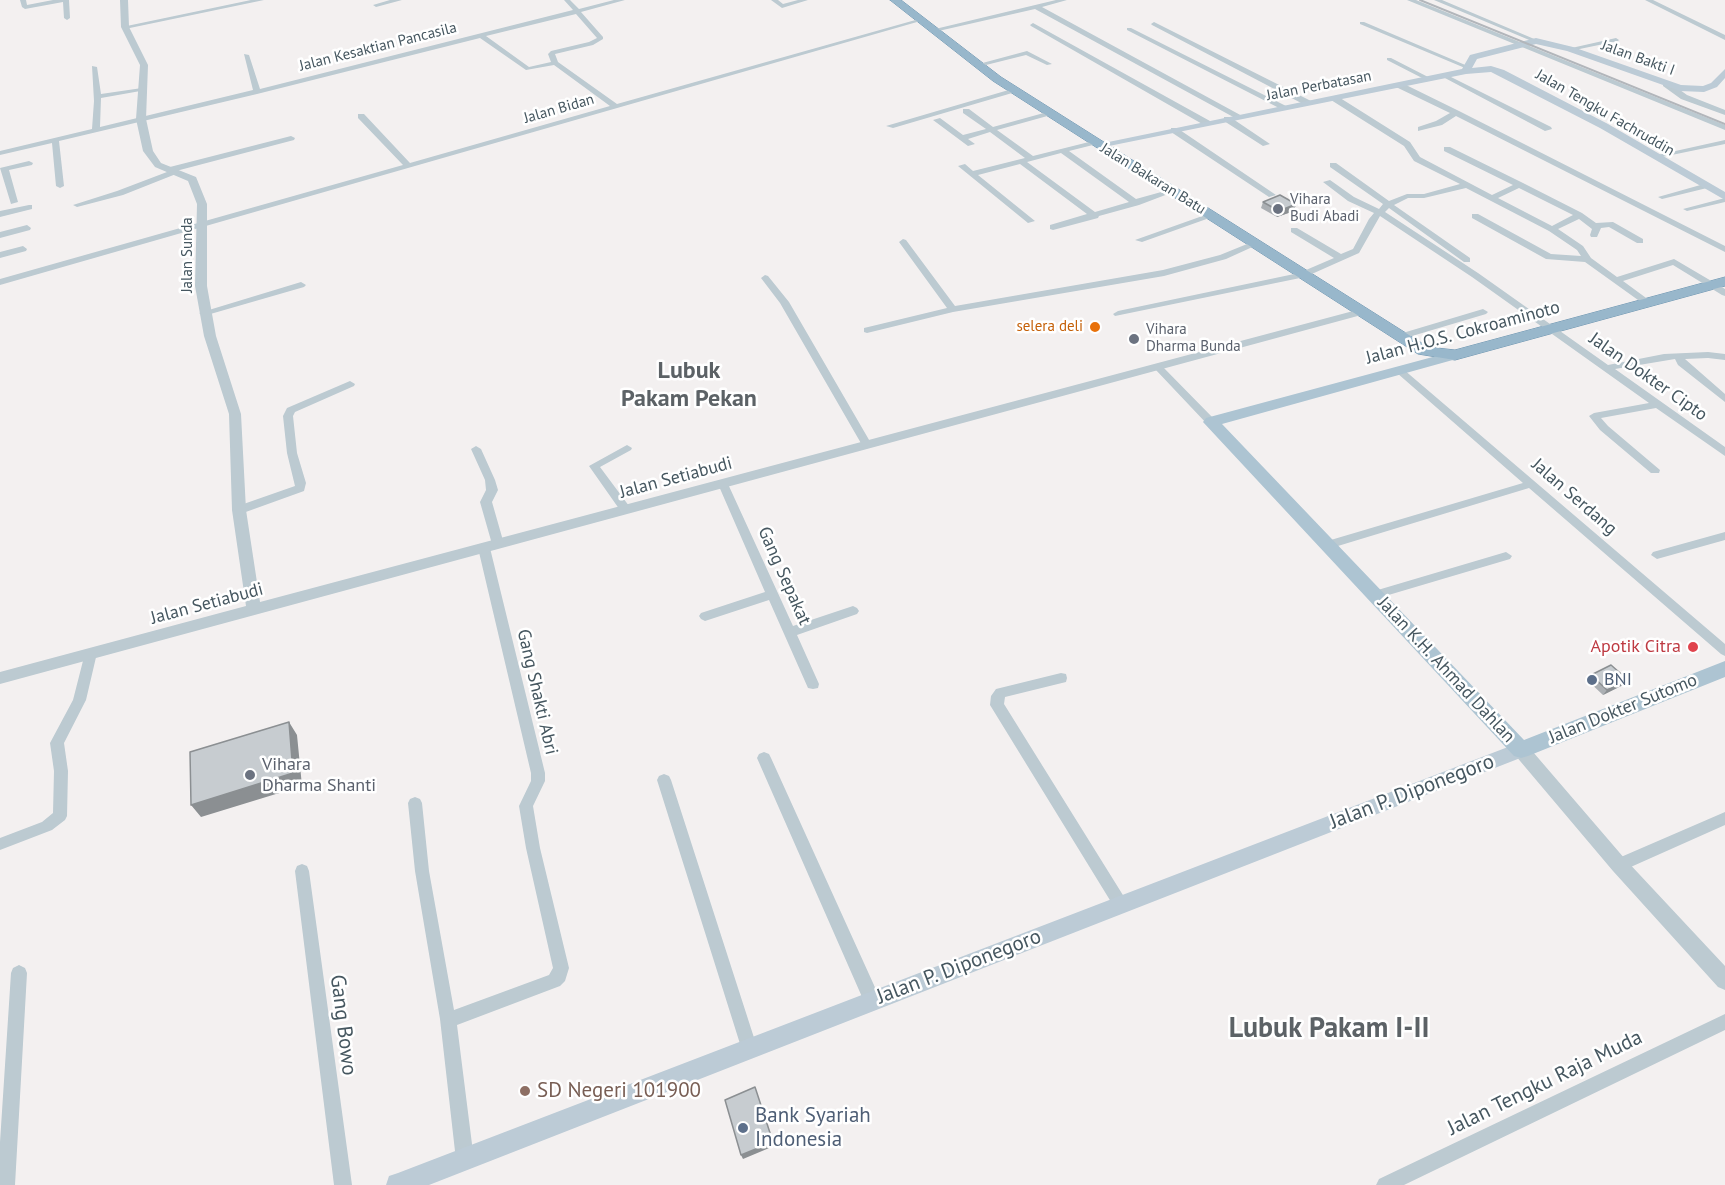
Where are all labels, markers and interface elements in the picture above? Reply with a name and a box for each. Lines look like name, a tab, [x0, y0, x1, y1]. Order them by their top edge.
street label: Jalan Kesaktian Pancasila	[297, 19, 459, 75]
street label: Jalan Bakti I	[1599, 36, 1677, 80]
street label: Jalan Tengku Fachruddin	[1532, 66, 1678, 160]
street label: Jalan Perbatasan	[1265, 67, 1373, 105]
street label: Jalan Bidan	[522, 90, 596, 128]
street label: Jalan Bakaran Batu	[1097, 139, 1209, 219]
place label: Vihara Budi Abadi	[1290, 191, 1359, 226]
marker: Vihara Budi Abadi	[1271, 202, 1285, 216]
street label: Jalan Sunda	[179, 217, 197, 293]
street label: Jalan H.O.S. Cokroaminoto	[1364, 297, 1562, 369]
place label: selera deli	[1016, 318, 1083, 336]
marker: selera deli	[1088, 320, 1102, 334]
place label: Vihara Dharma Bunda	[1146, 321, 1241, 356]
street label: Jalan Dokter Cipto	[1585, 328, 1711, 426]
marker: Vihara Dharma Bunda	[1127, 332, 1141, 346]
district label: Lubuk Pakam Pekan	[621, 357, 757, 413]
street label: Jalan Setiabudi	[617, 453, 735, 503]
street label: Jalan Serdang	[1527, 454, 1621, 540]
street label: Gang Sepakat	[753, 524, 815, 628]
street label: Jalan Setiabudi	[148, 579, 266, 629]
street label: Jalan K.H. Ahmad Dahlan	[1373, 593, 1519, 747]
street label: Gang Shakti Abri	[512, 627, 562, 757]
place label: Apotik Citra	[1590, 636, 1681, 658]
marker: Apotik Citra	[1686, 640, 1700, 654]
street label: Jalan Dokter Sutomo	[1546, 669, 1700, 749]
place label: BNI	[1604, 669, 1632, 691]
marker: BNI	[1585, 673, 1599, 687]
street label: Jalan P. Diponegoro	[1326, 749, 1498, 835]
place label: Vihara Dharma Shanti	[262, 754, 376, 796]
marker: Vihara Dharma Shanti	[243, 768, 257, 782]
street label: Jalan P. Diponegoro	[873, 924, 1045, 1010]
street label: Gang Bowo	[324, 973, 362, 1077]
district label: Lubuk Pakam I-II	[1229, 1012, 1429, 1046]
street label: Jalan Tengku Raja Muda	[1444, 1025, 1646, 1141]
place label: SD Negeri 101900	[537, 1078, 701, 1104]
marker: SD Negeri 101900	[518, 1084, 532, 1098]
place label: Bank Syariah Indonesia	[755, 1103, 871, 1153]
marker: Bank Syariah Indonesia	[736, 1121, 750, 1135]

